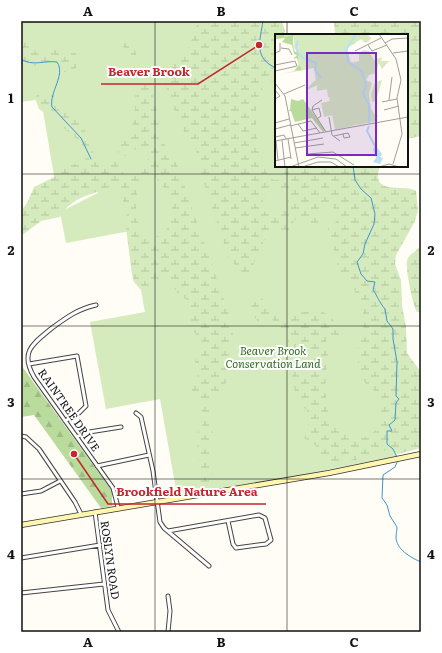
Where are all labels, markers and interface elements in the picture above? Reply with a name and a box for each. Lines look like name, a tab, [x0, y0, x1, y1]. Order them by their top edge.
text: A	[83, 1, 93, 20]
text: B	[217, 1, 226, 20]
text: C	[349, 1, 359, 20]
inset map	[275, 34, 408, 167]
callout: Beaver Brook	[101, 60, 198, 84]
text: Beaver Brook	[108, 62, 191, 80]
text: 1	[8, 88, 14, 107]
text: 1	[428, 88, 434, 107]
text: 2	[8, 240, 15, 259]
text: 2	[428, 240, 435, 259]
park label: Beaver Brook Conservation Land	[226, 342, 321, 371]
street label: RAINTREE DRIVE	[35, 365, 105, 454]
text: 3	[7, 392, 15, 411]
text: 3	[427, 392, 435, 411]
callout: Brookfield Nature Area	[108, 480, 266, 504]
text: Brookfield Nature Area	[116, 482, 258, 500]
street label: ROSLYN ROAD	[98, 519, 124, 600]
text: 4	[7, 544, 15, 563]
text: 4	[427, 544, 435, 563]
text: A	[83, 632, 93, 651]
text: B	[217, 632, 226, 651]
text: C	[349, 632, 359, 651]

